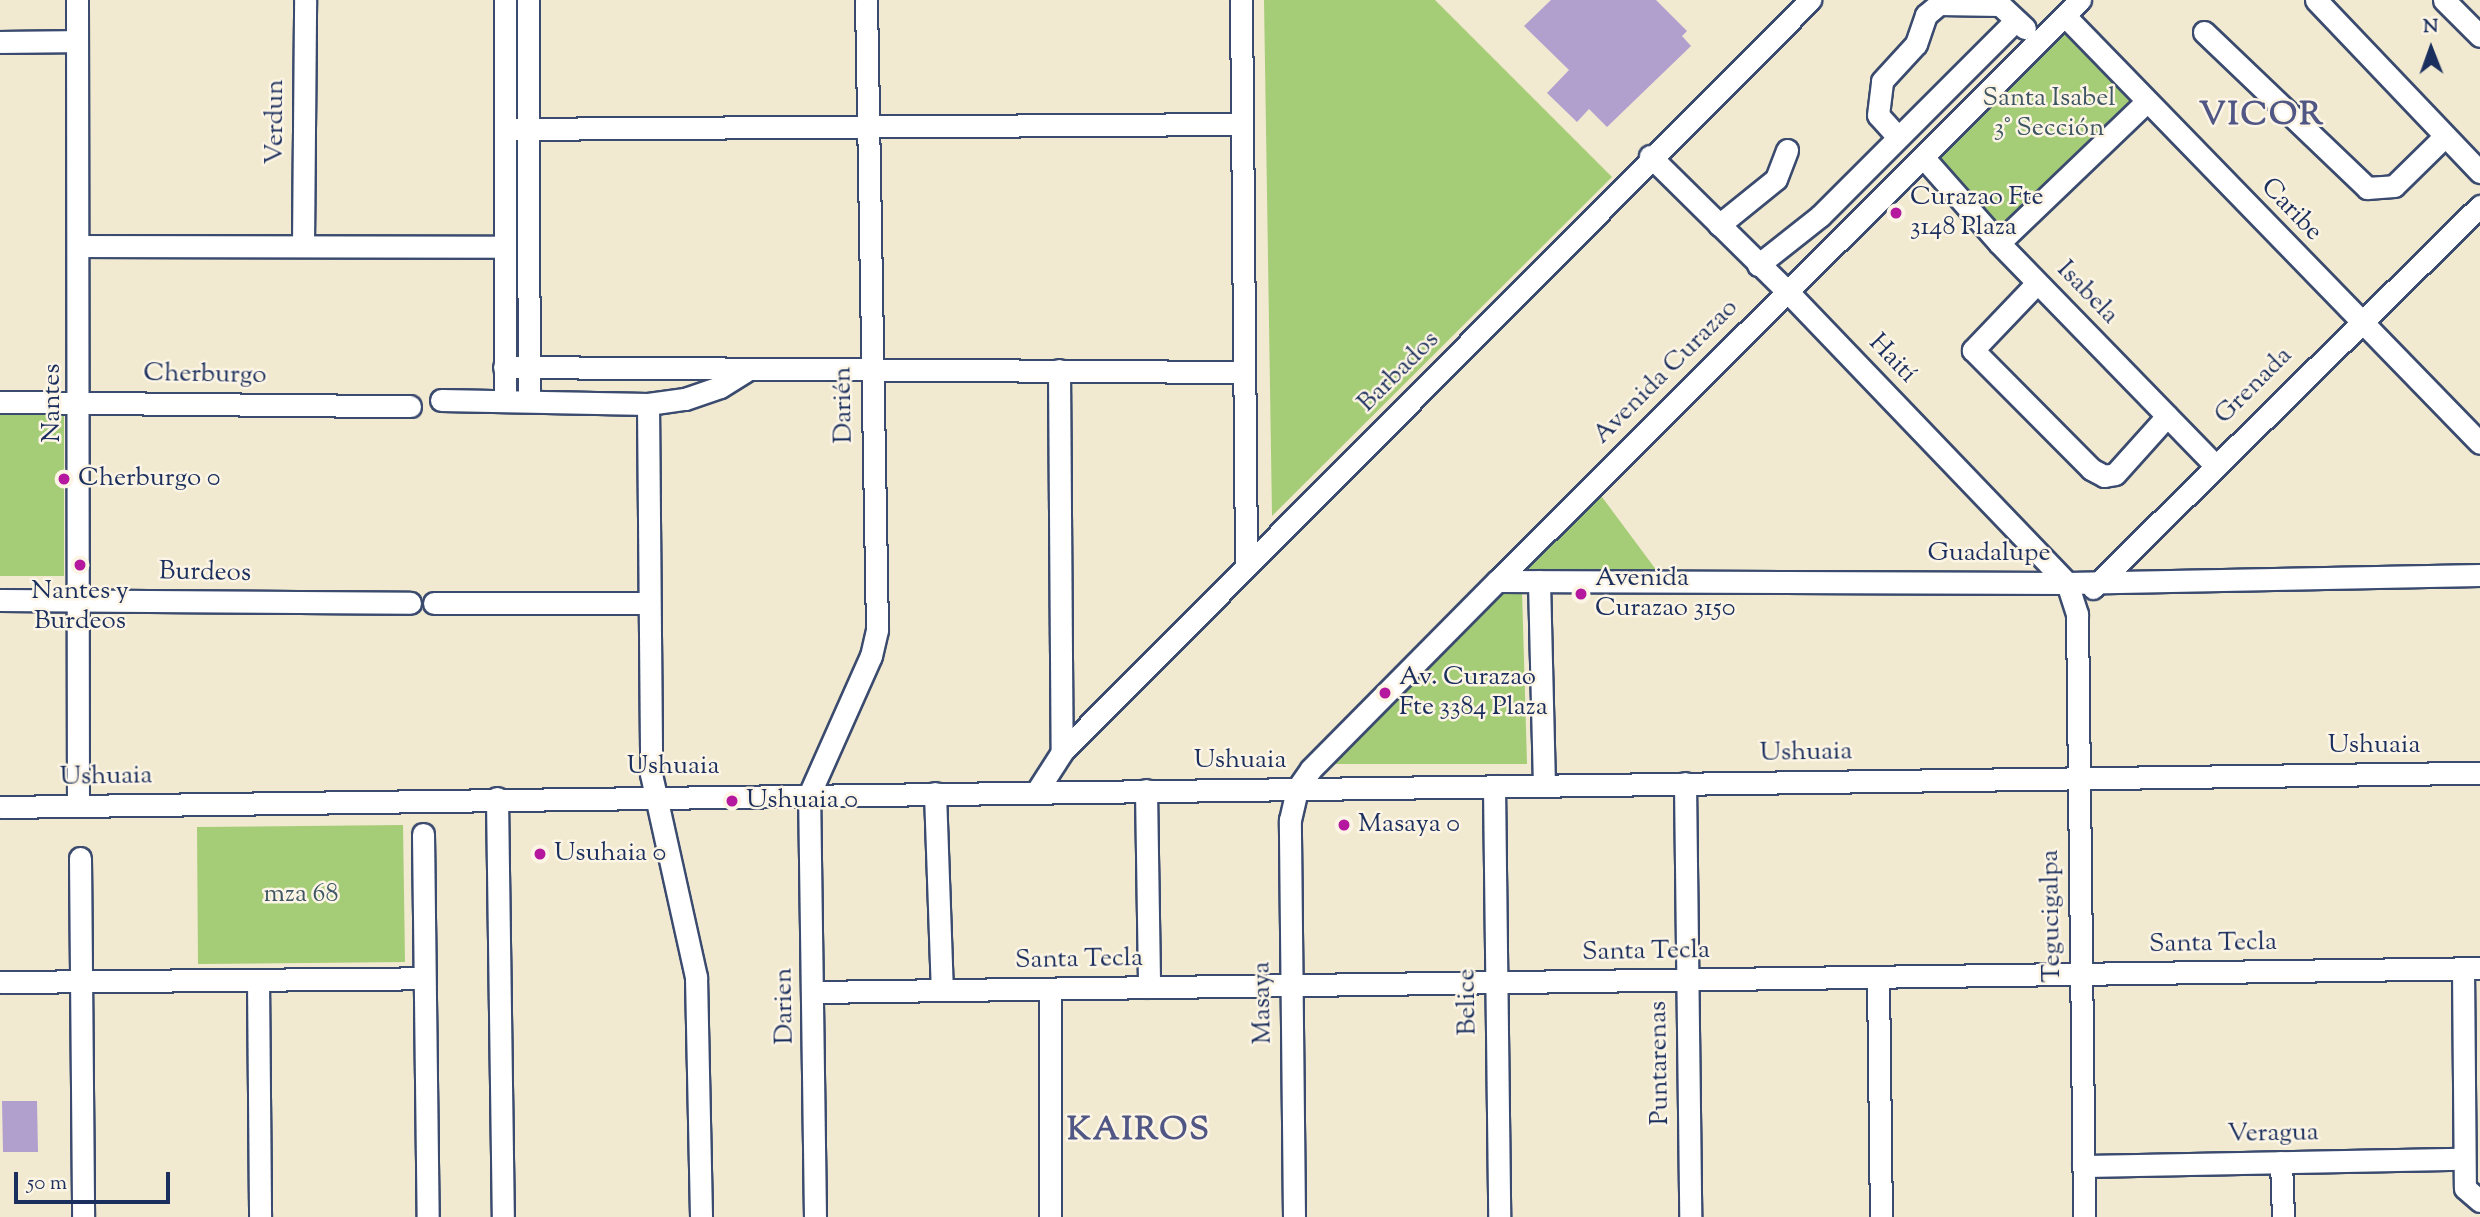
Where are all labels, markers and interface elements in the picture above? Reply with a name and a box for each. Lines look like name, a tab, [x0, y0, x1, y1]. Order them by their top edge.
north arrow	[2396, 14, 2466, 84]
text: N	[2423, 14, 2438, 41]
street label: Verdun	[260, 79, 292, 165]
park label: Santa Isabel 3° Sección	[1983, 83, 2115, 144]
district label: VICOR	[2200, 97, 2324, 137]
street label: Caribe	[2254, 172, 2328, 248]
place label: Curazao Fte 3148 Plaza	[1910, 182, 2044, 244]
marker: Curazao Fte 3148 Plaza	[1888, 205, 1904, 221]
street label: Isabela	[2049, 255, 2125, 331]
street label: Avenida Curazao	[1587, 293, 1745, 451]
street label: Barbados	[1352, 325, 1446, 419]
street label: Haití	[1861, 328, 1923, 390]
street label: Grenada	[2209, 341, 2299, 431]
street label: Cherburgo	[143, 358, 267, 392]
street label: Nantes	[37, 364, 69, 442]
street label: Darién	[828, 366, 860, 444]
place label: Cherburgo 0	[78, 463, 221, 495]
marker: Cherburgo 0	[56, 471, 72, 487]
street label: Guadalupe	[1927, 538, 2051, 570]
marker: Nantes y Burdeos	[72, 557, 88, 573]
street label: Burdeos	[159, 557, 251, 589]
place label: Avenida Curazao 3150	[1595, 563, 1736, 624]
place label: Nantes y Burdeos	[31, 576, 129, 638]
marker: Avenida Curazao 3150	[1573, 586, 1589, 602]
place label: Av. Curazao Fte 3384 Plaza	[1399, 662, 1548, 724]
marker: Av. Curazao Fte 3384 Plaza	[1377, 685, 1393, 701]
street label: Ushuaia	[2328, 730, 2420, 762]
street label: Ushuaia	[1759, 737, 1853, 769]
street label: Ushuaia	[1194, 745, 1286, 777]
street label: Ushuaia	[627, 751, 719, 783]
street label: Ushuaia	[59, 761, 153, 793]
place label: Ushuaia 0	[746, 785, 858, 817]
marker: Ushuaia 0	[724, 793, 740, 809]
place label: Masaya 0	[1358, 809, 1460, 841]
marker: Masaya 0	[1336, 817, 1352, 833]
place label: Usuhaia 0	[554, 838, 666, 870]
marker: Usuhaia 0	[532, 846, 548, 862]
street label: Tegucigalpa	[2035, 849, 2069, 983]
park label: mza 68	[264, 879, 338, 911]
street label: Santa Tecla	[2149, 927, 2277, 961]
street label: Santa Tecla	[1582, 935, 1710, 969]
street label: Santa Tecla	[1015, 943, 1143, 977]
street label: Masaya	[1247, 961, 1279, 1045]
street label: Darien	[769, 967, 801, 1045]
street label: Belice	[1452, 968, 1484, 1036]
street label: Puntarenas	[1643, 1001, 1677, 1125]
district label: KAIROS	[1068, 1112, 1210, 1152]
street label: Veragua	[2227, 1118, 2319, 1150]
scale bar	[18, 1158, 173, 1202]
text: 50 m	[27, 1169, 67, 1199]

